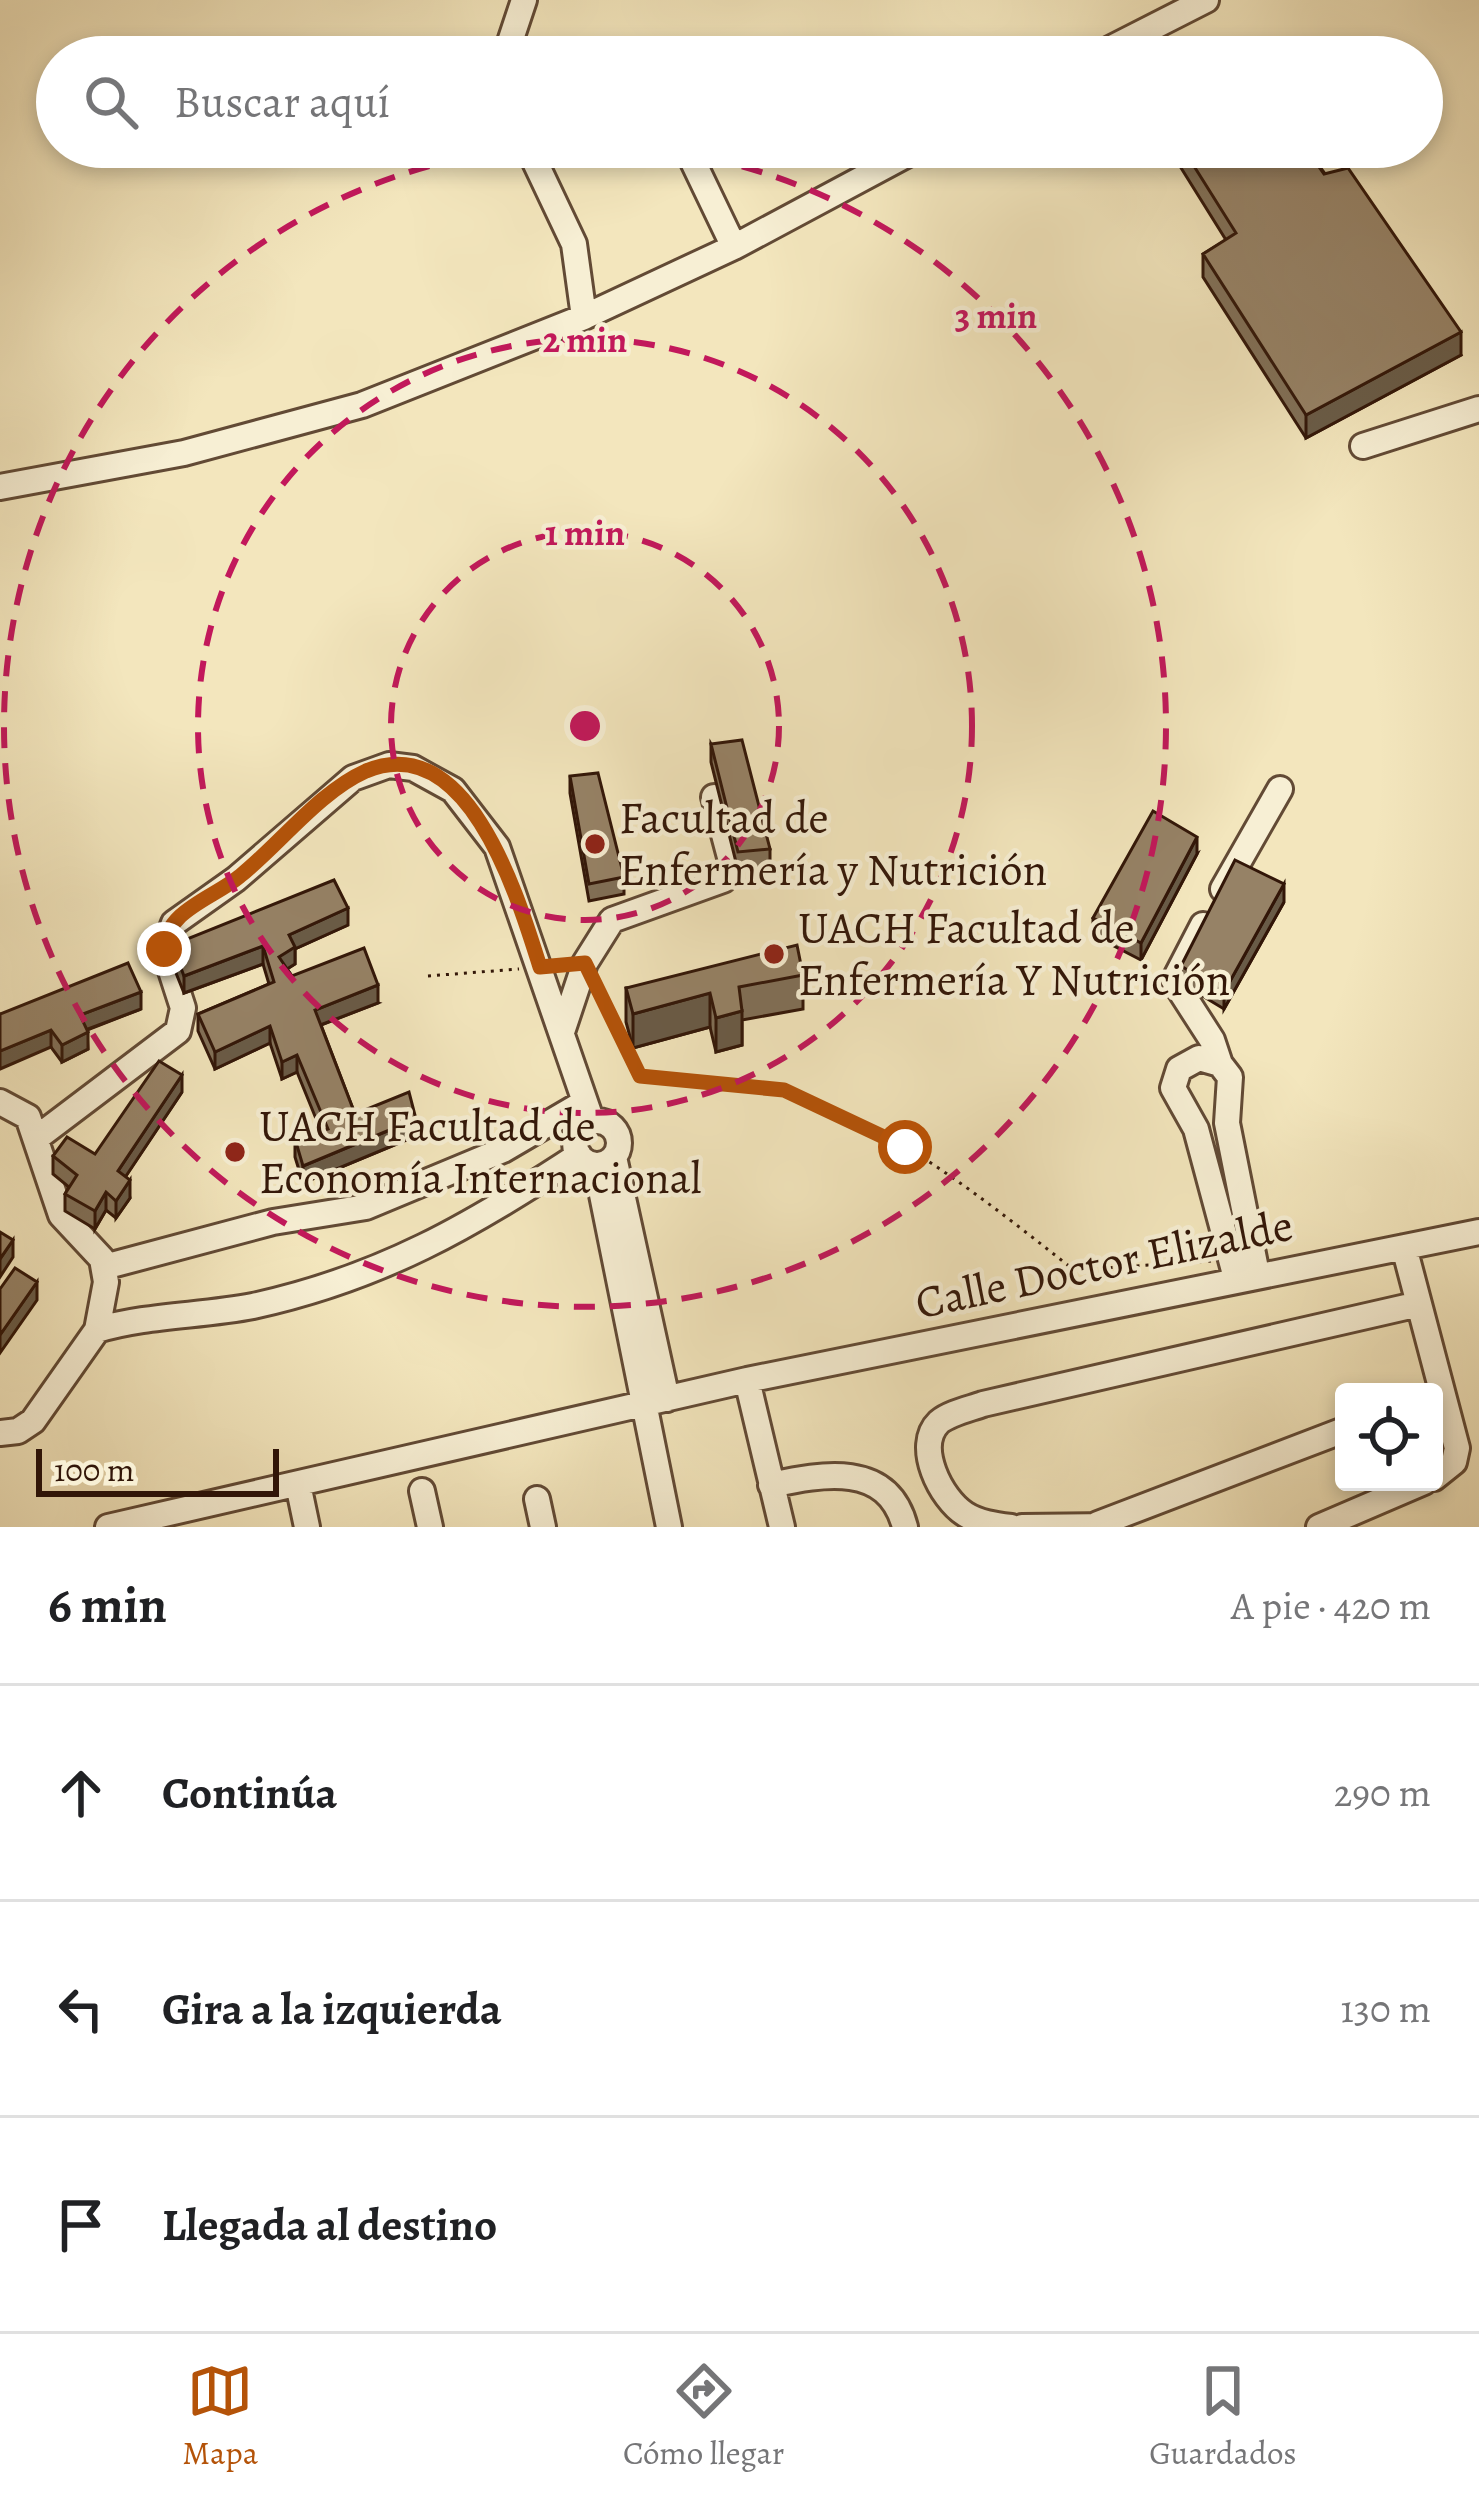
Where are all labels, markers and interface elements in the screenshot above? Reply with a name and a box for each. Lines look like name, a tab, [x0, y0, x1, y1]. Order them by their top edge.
search box	[36, 36, 1443, 168]
icon: search	[78, 69, 144, 135]
text: Buscar aquí	[174, 71, 390, 133]
text: 3 min	[955, 291, 1037, 340]
text: 2 min	[543, 315, 627, 364]
text: 1 min	[545, 508, 625, 557]
centre of rings	[564, 705, 606, 747]
place label: Facultad de Enfermería y Nutrición	[619, 787, 1047, 901]
marker: Facultad de Enfermería y Nutrición	[582, 831, 608, 857]
place label: UACH Facultad de Enfermería Y Nutrición	[798, 897, 1230, 1011]
route end	[137, 922, 191, 976]
marker: UACH Facultad de Enfermería Y Nutrición	[761, 941, 787, 967]
place label: UACH Facultad de Economía Internacional	[259, 1095, 702, 1209]
route start	[878, 1120, 932, 1174]
marker: UACH Facultad de Economía Internacional	[222, 1139, 248, 1165]
street label: Calle Doctor Elizalde	[910, 1194, 1298, 1334]
map controls	[1335, 1383, 1443, 1491]
button: locate	[1335, 1383, 1443, 1491]
scale bar	[36, 1443, 279, 1496]
text: 100 m	[54, 1447, 134, 1492]
text: 6 min	[48, 1570, 167, 1640]
text: A pie · 420 m	[1231, 1579, 1431, 1632]
icon: ahead	[48, 1760, 114, 1826]
text: Continúa	[162, 1762, 337, 1824]
text: 290 m	[1334, 1766, 1431, 1819]
icon: left	[48, 1976, 114, 2042]
text: Gira a la izquierda	[162, 1978, 502, 2040]
text: 130 m	[1340, 1982, 1431, 2035]
icon: arrive	[48, 2192, 114, 2258]
text: Llegada al destino	[162, 2194, 497, 2256]
tab: Mapa	[182, 2358, 258, 2475]
tab: Cómo llegar	[623, 2358, 784, 2475]
tab: Guardados	[1149, 2358, 1297, 2475]

